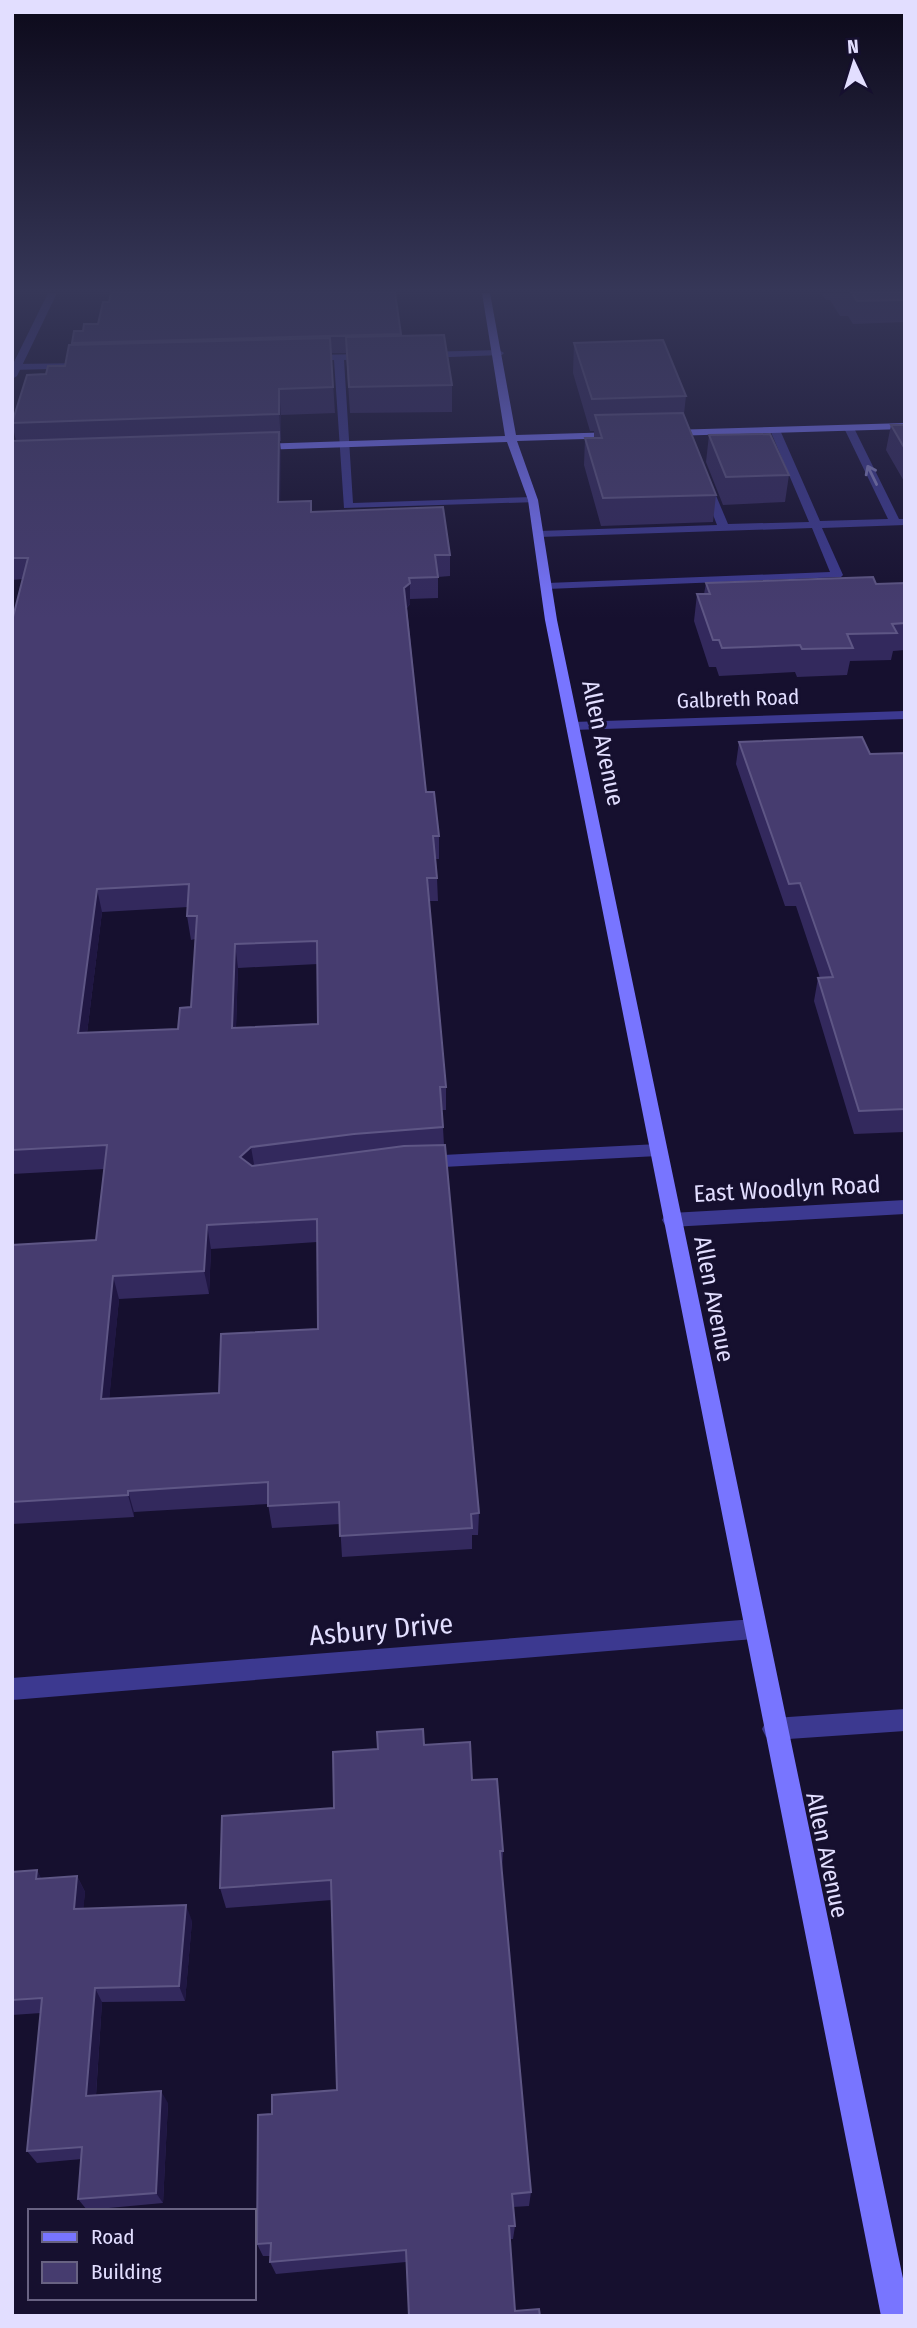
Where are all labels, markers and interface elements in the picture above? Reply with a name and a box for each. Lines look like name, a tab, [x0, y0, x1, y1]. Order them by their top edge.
north arrow	[819, 28, 889, 98]
text: N	[846, 35, 859, 58]
one-way arrow	[865, 465, 879, 486]
street label: Allen Avenue	[576, 678, 630, 808]
street label: Galbreth Road	[676, 684, 800, 714]
street label: East Woodlyn Road	[693, 1170, 881, 1208]
street label: Allen Avenue	[688, 1234, 740, 1364]
street label: Asbury Drive	[308, 1607, 454, 1652]
street label: Allen Avenue	[800, 1790, 854, 1920]
legend	[28, 2209, 256, 2300]
text: Road	[91, 2224, 135, 2250]
text: Building	[91, 2259, 162, 2285]

